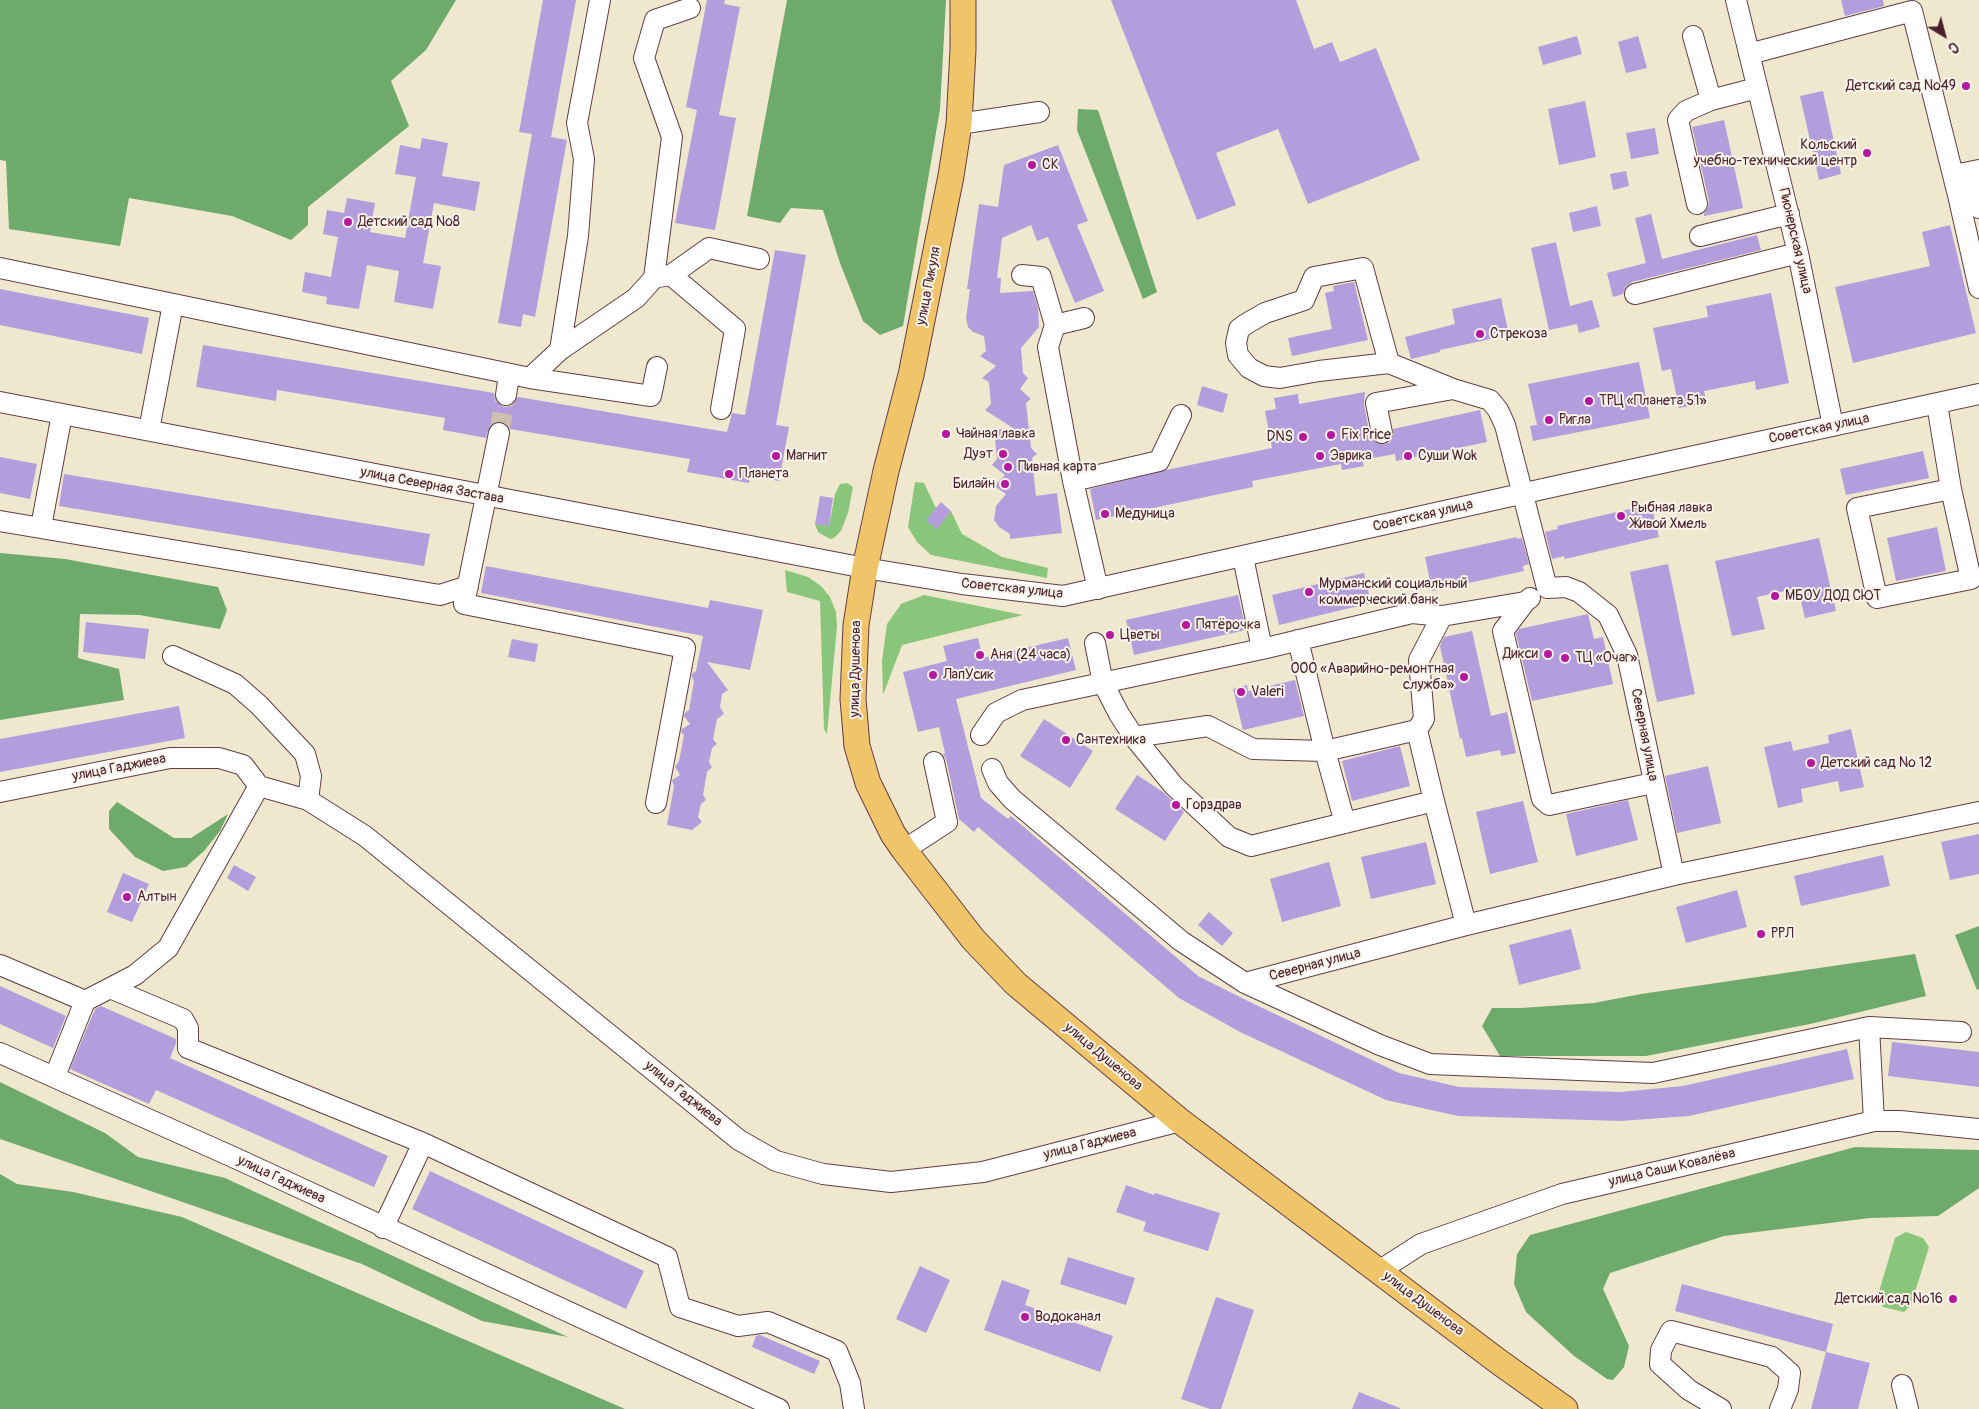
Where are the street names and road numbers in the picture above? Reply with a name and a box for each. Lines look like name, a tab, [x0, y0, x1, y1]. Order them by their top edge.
street label: Пионерская улица	[1775, 187, 1815, 295]
street label: улица Пикуля	[913, 245, 945, 327]
street label: Советская улица	[1767, 410, 1871, 448]
street label: улица Северная Застава	[359, 464, 505, 508]
street label: Советская улица	[1371, 496, 1475, 536]
street label: Советская улица	[960, 575, 1064, 603]
street label: улица Душенова	[847, 620, 865, 718]
street label: Северная улица	[1627, 687, 1661, 783]
street label: улица Гаджиева	[71, 751, 167, 785]
street label: Северная улица	[1267, 945, 1363, 985]
street label: улица Душенова	[1060, 1019, 1146, 1095]
street label: улица Гаджиева	[641, 1058, 725, 1130]
street label: улица Гаджиева	[1042, 1124, 1138, 1164]
street label: улица Саши Ковалёва	[1607, 1145, 1737, 1191]
street label: улица Гаджиева	[234, 1152, 328, 1208]
street label: улица Душенова	[1379, 1268, 1467, 1340]

